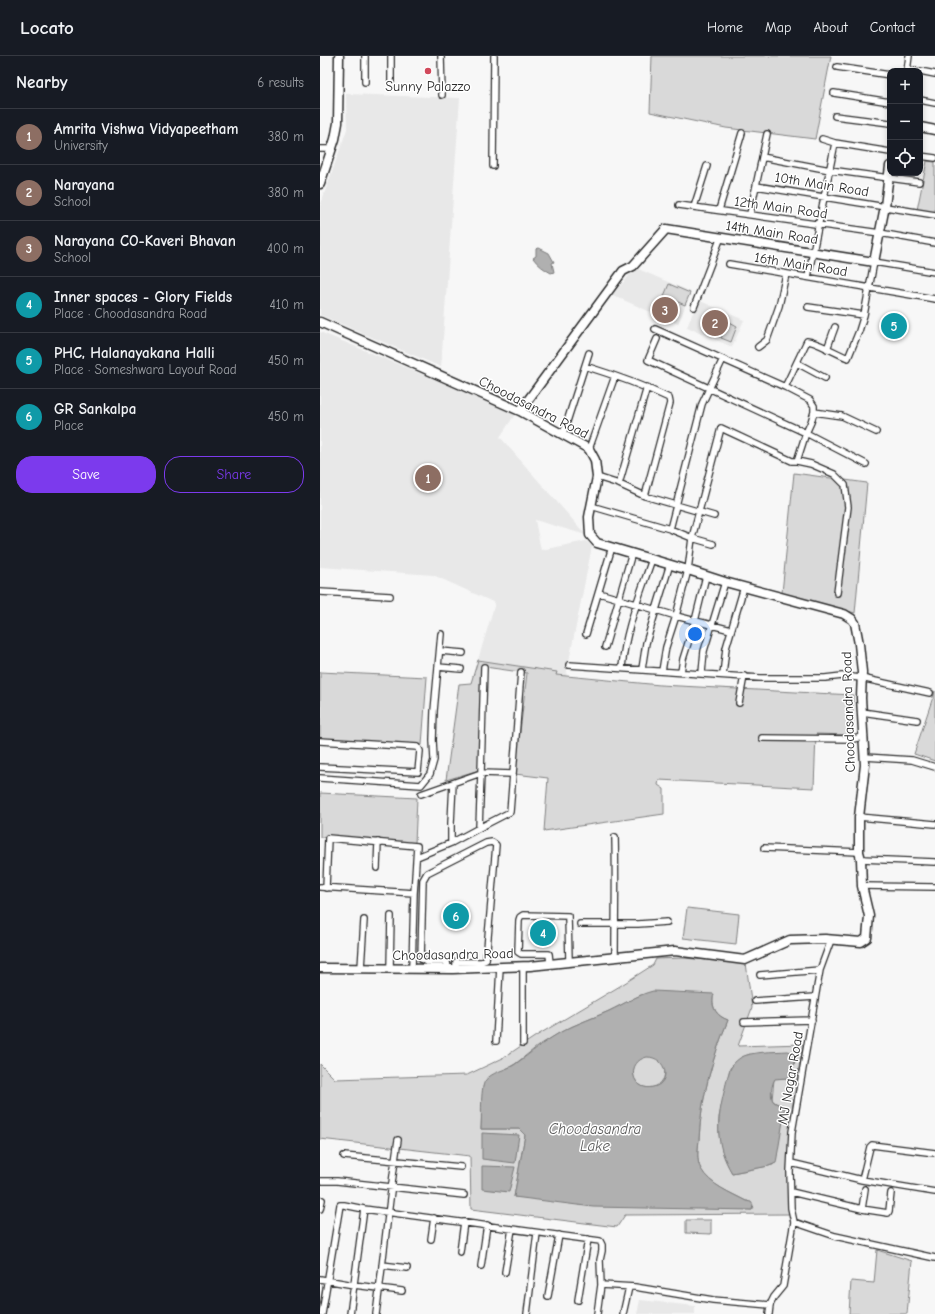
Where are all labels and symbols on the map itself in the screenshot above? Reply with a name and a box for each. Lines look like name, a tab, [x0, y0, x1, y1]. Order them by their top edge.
marker: Sunny Palazzo	[423, 66, 433, 76]
place label: Sunny Palazzo	[385, 78, 471, 95]
street label: 10th Main Road	[774, 169, 870, 200]
street label: 12th Main Road	[733, 193, 829, 222]
street label: 14th Main Road	[725, 217, 819, 248]
street label: 16th Main Road	[753, 249, 849, 280]
pin: 3	[652, 295, 678, 325]
pin: 2	[702, 308, 728, 338]
pin: 5	[881, 311, 907, 341]
street label: Choodasandra Road	[476, 372, 592, 443]
pin: 1	[415, 463, 441, 493]
your location	[685, 624, 705, 644]
street label: Choodasandra Road	[838, 651, 859, 773]
pin: 6	[443, 901, 469, 931]
pin: 4	[530, 918, 556, 948]
street label: Choodasandra Road	[392, 945, 514, 964]
street label: MJ Nagar Road	[774, 1030, 807, 1126]
water label: Choodasandra Lake	[549, 1120, 641, 1155]

